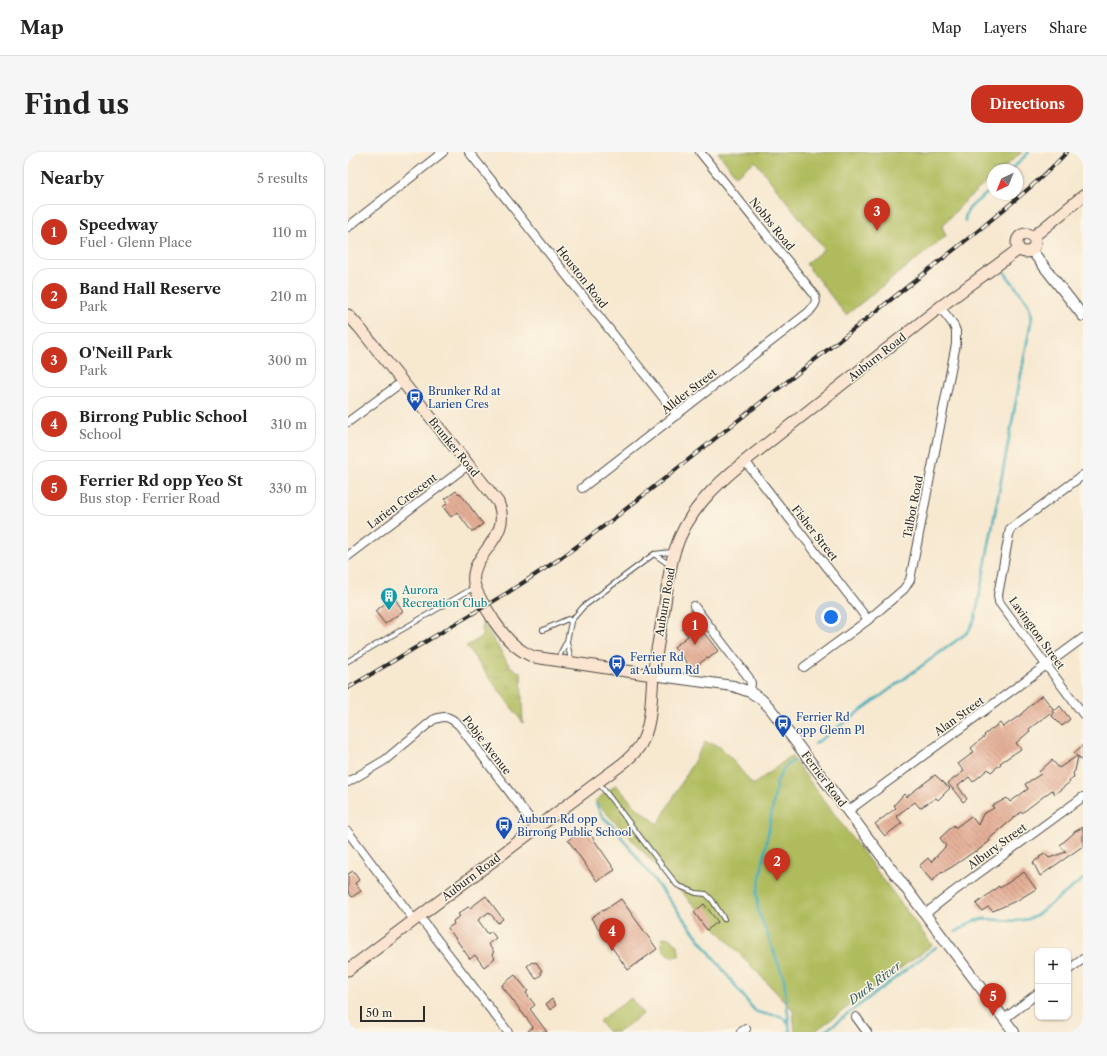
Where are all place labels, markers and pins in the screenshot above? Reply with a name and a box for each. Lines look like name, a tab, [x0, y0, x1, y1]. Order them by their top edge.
pin: 3	[864, 198, 890, 231]
place label: Brunker Rd at Larien Cres	[428, 384, 501, 411]
bus stop icon: Brunker Rd at Larien Cres	[405, 387, 425, 412]
place label: Aurora Recreation Club	[401, 583, 488, 610]
building icon: Aurora Recreation Club	[379, 586, 399, 611]
pin: 1	[682, 612, 708, 645]
place label: Ferrier Rd at Auburn Rd	[630, 650, 700, 677]
bus stop icon: Ferrier Rd at Auburn Rd	[607, 653, 627, 678]
place label: Ferrier Rd opp Glenn Pl	[796, 710, 865, 737]
bus stop icon: Ferrier Rd opp Glenn Pl	[773, 713, 793, 738]
place label: Auburn Rd opp Birrong Public School	[516, 812, 632, 839]
bus stop icon: Auburn Rd opp Birrong Public School	[494, 815, 514, 840]
pin: 2	[764, 848, 790, 881]
pin: 4	[599, 918, 625, 951]
pin: 5	[980, 983, 1006, 1016]

